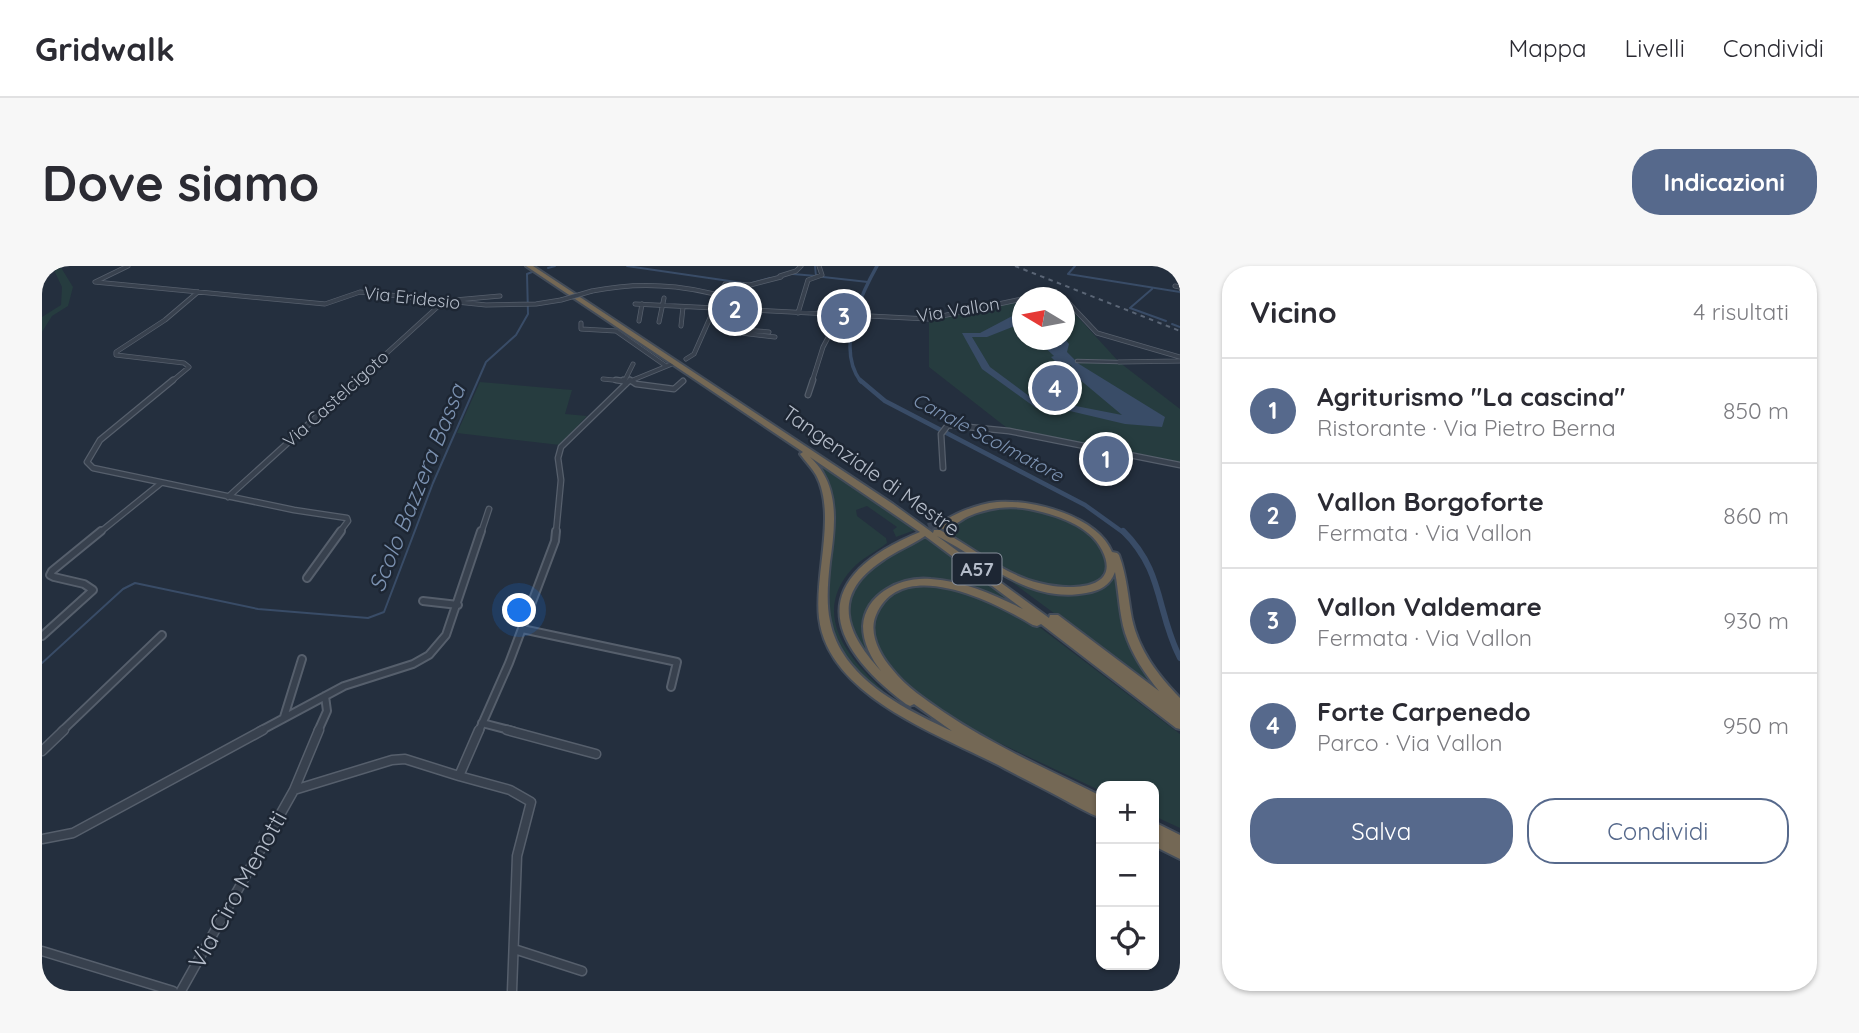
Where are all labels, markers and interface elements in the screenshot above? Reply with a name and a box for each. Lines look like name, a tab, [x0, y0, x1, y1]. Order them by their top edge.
text: Gridwalk	[35, 28, 175, 69]
text: Mappa	[1509, 33, 1587, 63]
text: Livelli	[1625, 33, 1685, 63]
text: Condividi	[1723, 33, 1824, 63]
button: Indicazioni	[1632, 149, 1817, 215]
text: Dove siamo	[42, 152, 319, 213]
street label: Via Eridesio	[363, 281, 461, 314]
pin: 2	[712, 283, 758, 335]
north arrow	[1012, 287, 1075, 350]
pin: 3	[821, 290, 867, 342]
street label: Via Vallon	[915, 292, 1001, 327]
text: Vicino	[1250, 293, 1337, 331]
text: 4 risultati	[1693, 297, 1789, 326]
street label: Via Castelcigoto	[278, 345, 393, 452]
pin: 4	[1032, 362, 1078, 414]
water label: Scolo Bazzera Bassa	[362, 379, 472, 596]
text: Agriturismo "La cascina"	[1317, 380, 1625, 413]
water label: Canale Scolmatore	[909, 387, 1069, 487]
text: 1	[1269, 396, 1277, 425]
text: 850 m	[1723, 396, 1789, 425]
street label: Tangenziale di Mestre	[778, 399, 965, 541]
text: Ristorante · Via Pietro Berna	[1317, 413, 1616, 442]
pin: 1	[1083, 433, 1129, 485]
text: Vallon Borgoforte	[1317, 485, 1544, 518]
text: 2	[1266, 501, 1280, 530]
text: 860 m	[1723, 501, 1789, 530]
text: Fermata · Via Vallon	[1317, 518, 1532, 547]
road number: A57	[953, 554, 1002, 584]
text: Vallon Valdemare	[1317, 590, 1542, 623]
your location	[502, 593, 536, 627]
text: 3	[1267, 606, 1279, 635]
text: 930 m	[1723, 606, 1789, 635]
text: Fermata · Via Vallon	[1317, 623, 1532, 652]
text: Forte Carpenedo	[1317, 695, 1531, 728]
text: 4	[1266, 711, 1280, 740]
text: 950 m	[1723, 711, 1789, 740]
text: Parco · Via Vallon	[1317, 728, 1503, 757]
map controls	[1096, 781, 1159, 970]
button: +	[1096, 781, 1159, 844]
button: Salva	[1250, 798, 1513, 864]
button: Condividi	[1527, 798, 1789, 864]
street label: Via Ciro Menotti	[181, 805, 293, 974]
button: −	[1096, 844, 1159, 907]
button: locate	[1096, 907, 1159, 970]

